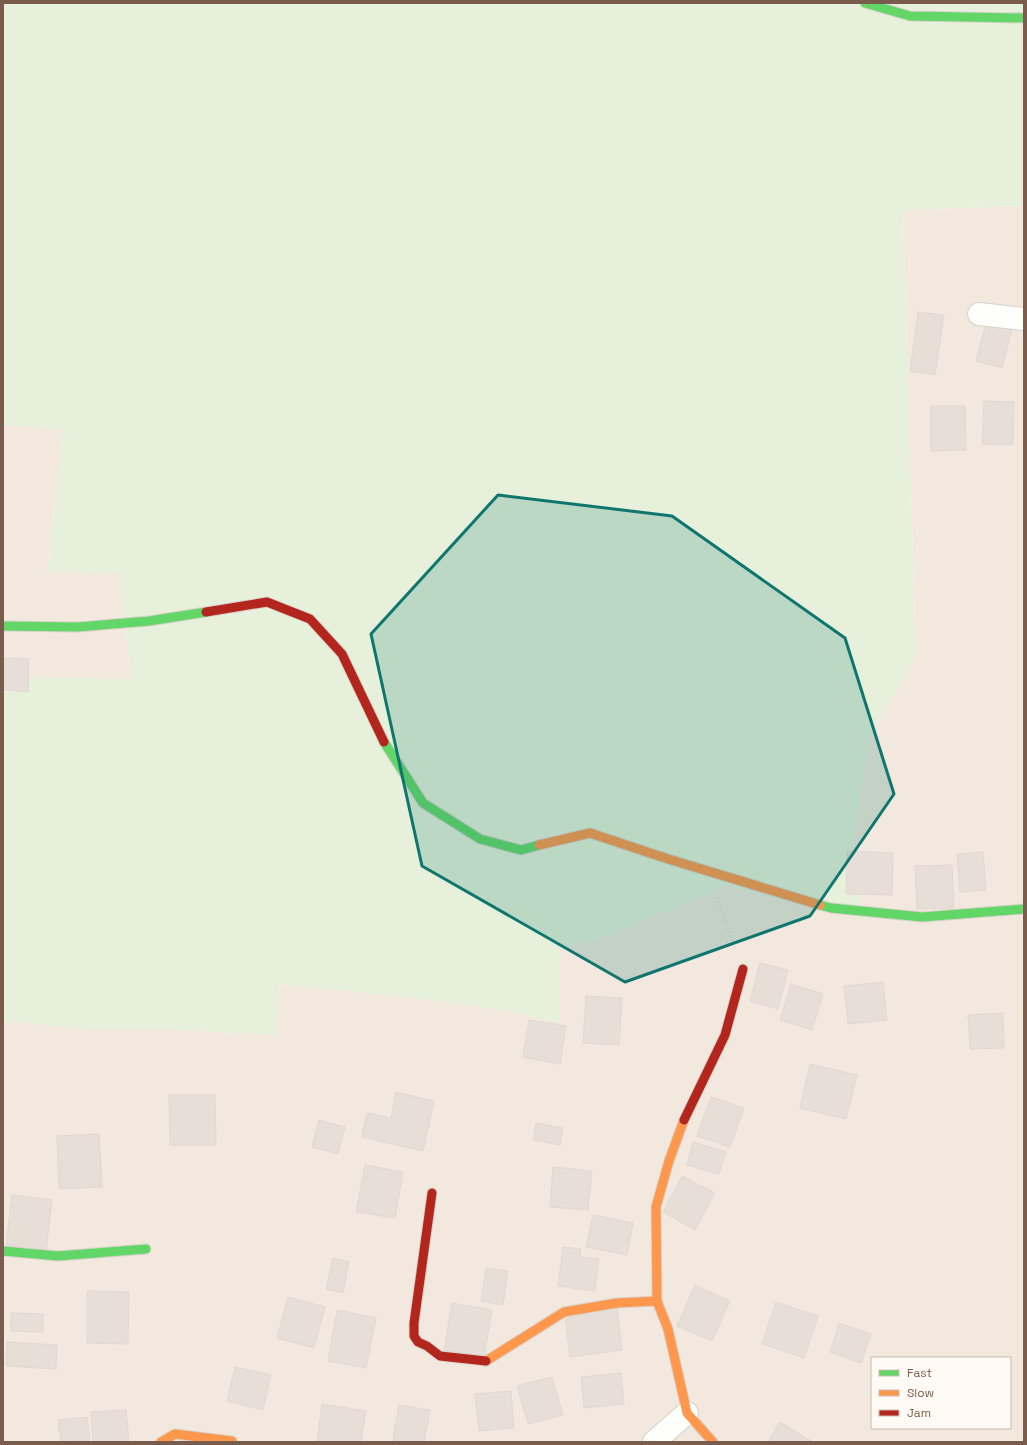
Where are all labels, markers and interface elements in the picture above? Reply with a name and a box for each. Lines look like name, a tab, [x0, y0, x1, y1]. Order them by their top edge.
legend	[871, 1357, 1011, 1429]
text: Fast	[907, 1365, 932, 1381]
text: Slow	[907, 1385, 934, 1401]
text: Jam	[907, 1405, 931, 1421]

